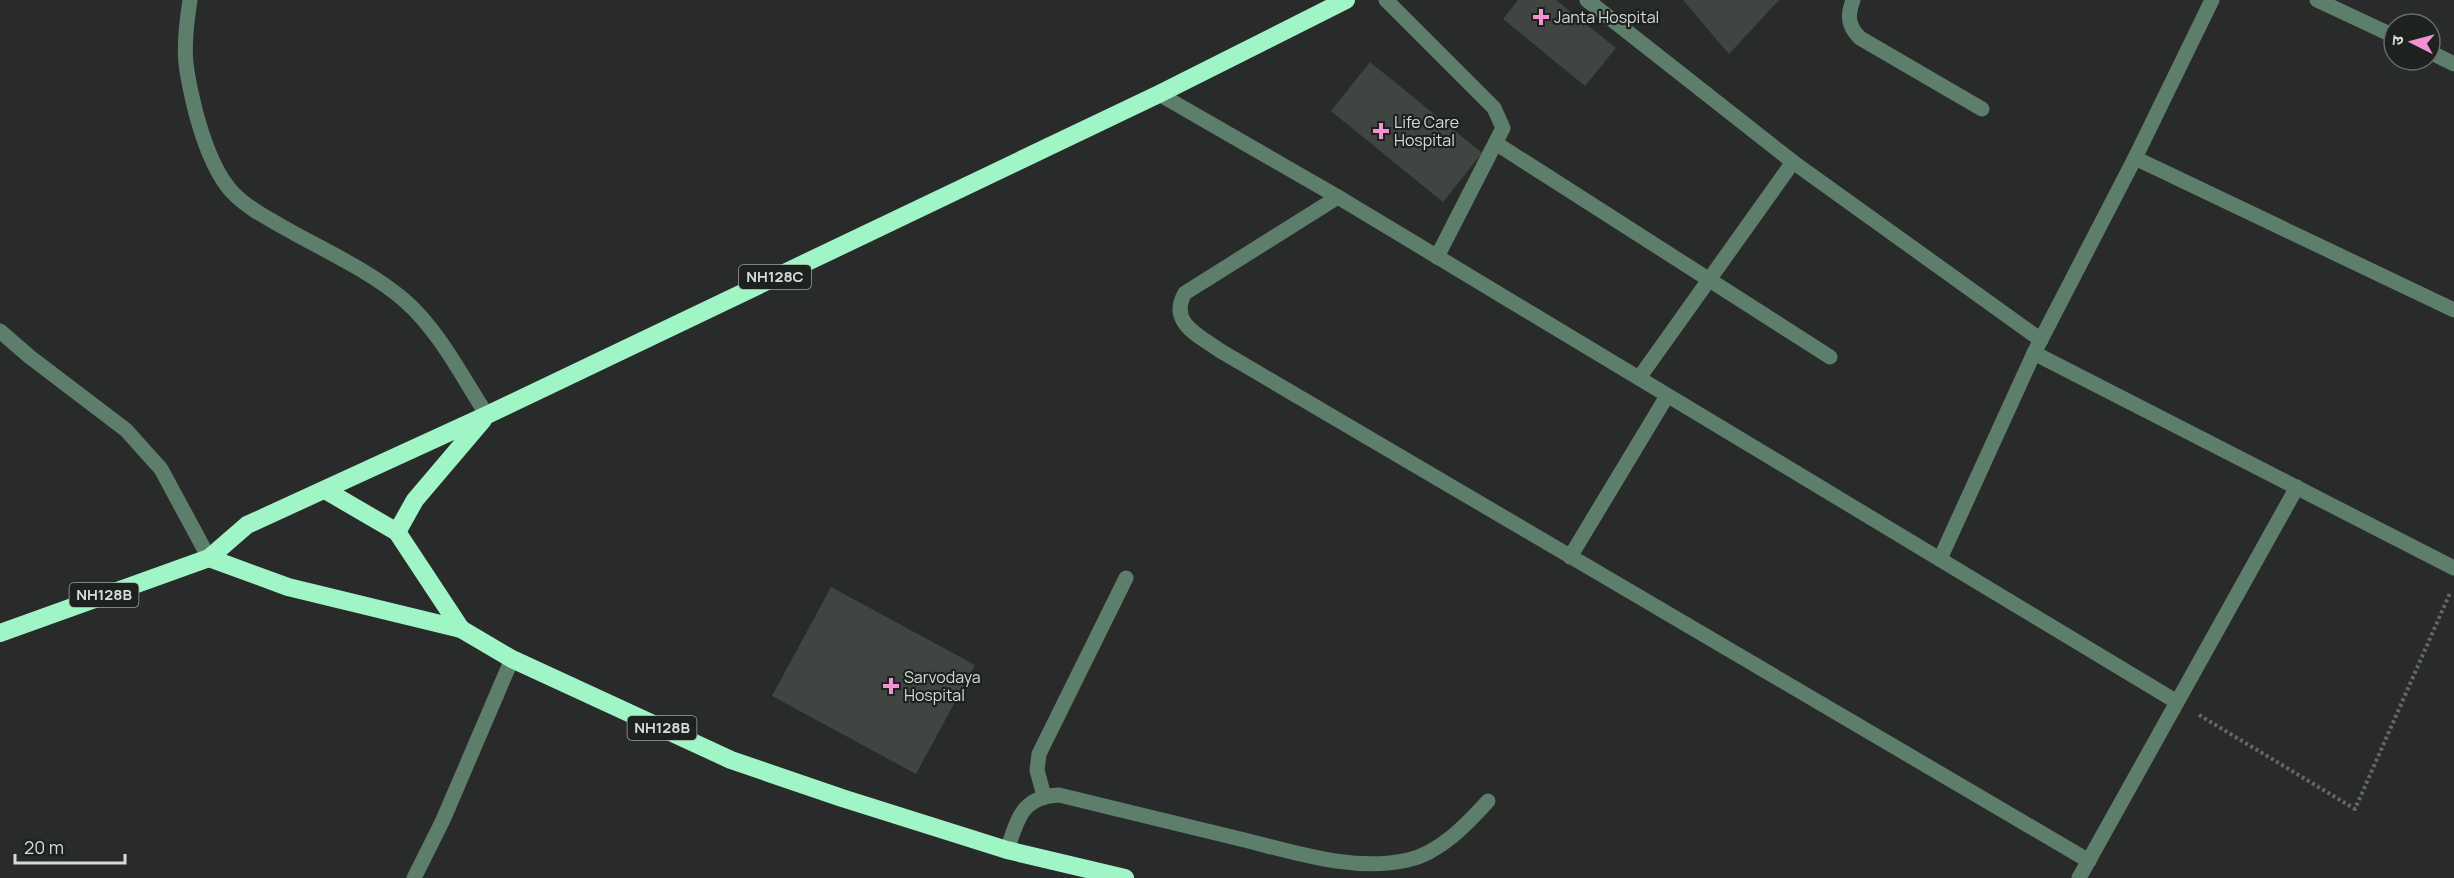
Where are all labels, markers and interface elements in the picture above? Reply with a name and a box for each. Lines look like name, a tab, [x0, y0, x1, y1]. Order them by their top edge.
place label: Janta Hospital	[1554, 6, 1659, 28]
marker: Janta Hospital	[1532, 8, 1550, 26]
north arrow	[2382, 12, 2442, 72]
text: उ	[2386, 34, 2409, 46]
place label: Life Care Hospital	[1394, 111, 1459, 151]
marker: Life Care Hospital	[1372, 122, 1390, 140]
road number: NH128C	[739, 265, 811, 289]
road number: NH128B	[70, 583, 138, 607]
place label: Sarvodaya Hospital	[904, 666, 981, 706]
marker: Sarvodaya Hospital	[882, 677, 900, 695]
road number: NH128B	[628, 716, 696, 740]
scale bar	[15, 827, 124, 865]
text: 20 m	[24, 835, 64, 859]

